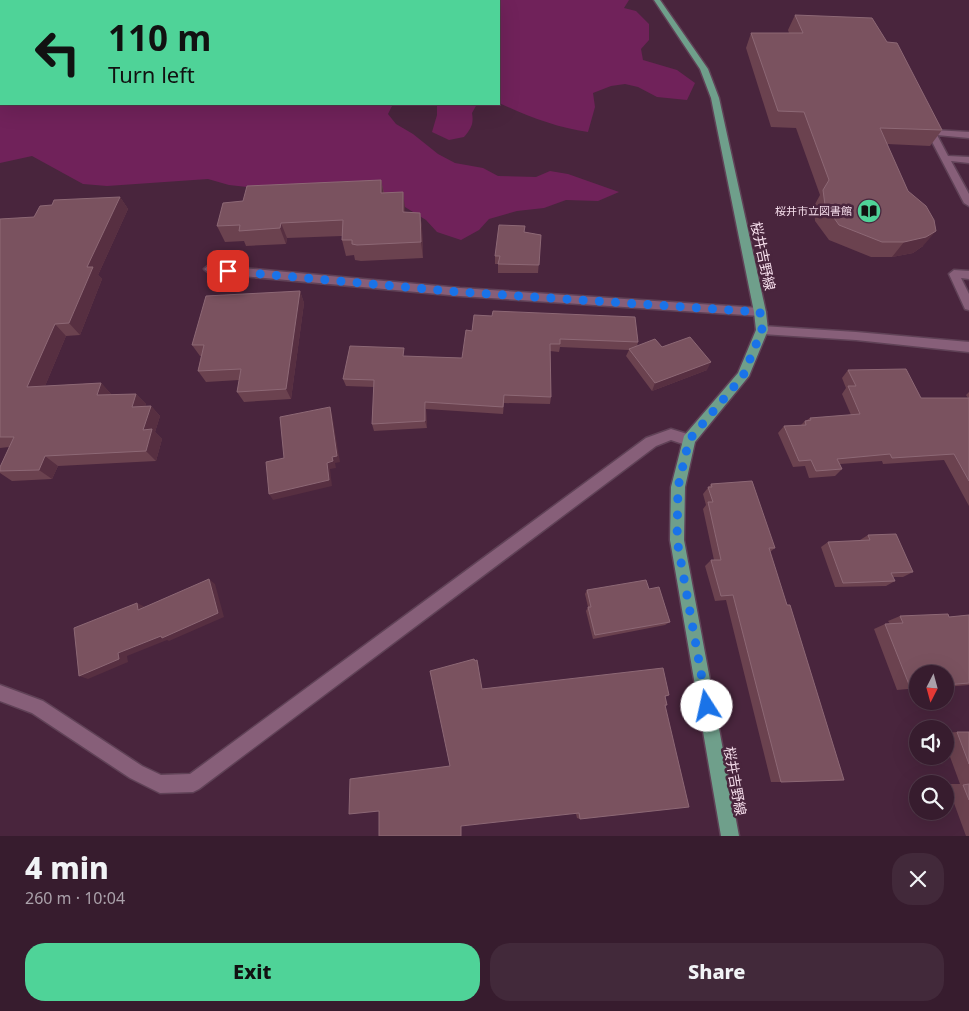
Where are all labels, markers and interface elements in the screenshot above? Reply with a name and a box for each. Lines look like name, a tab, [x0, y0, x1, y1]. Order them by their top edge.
text: 110 m	[108, 14, 211, 61]
icon: left	[25, 20, 90, 85]
text: Turn left	[108, 59, 195, 89]
library icon: 桜井市立図書館	[856, 198, 882, 224]
place label: 桜井市立図書館	[775, 203, 852, 218]
street label: 桜井吉野線	[747, 220, 780, 292]
pin	[207, 250, 249, 292]
icon: arrive	[214, 257, 242, 285]
north arrow	[909, 665, 954, 710]
map controls	[909, 665, 954, 820]
position arrow	[680, 679, 732, 731]
button: sound	[909, 720, 954, 765]
street label: 桜井吉野線	[720, 745, 751, 817]
button: search	[909, 775, 954, 820]
text: 4 min	[25, 847, 109, 888]
button: close	[892, 853, 944, 905]
text: 260 m · 10:04	[25, 887, 125, 909]
button: Exit	[25, 943, 480, 1001]
button: Share	[490, 943, 944, 1001]

